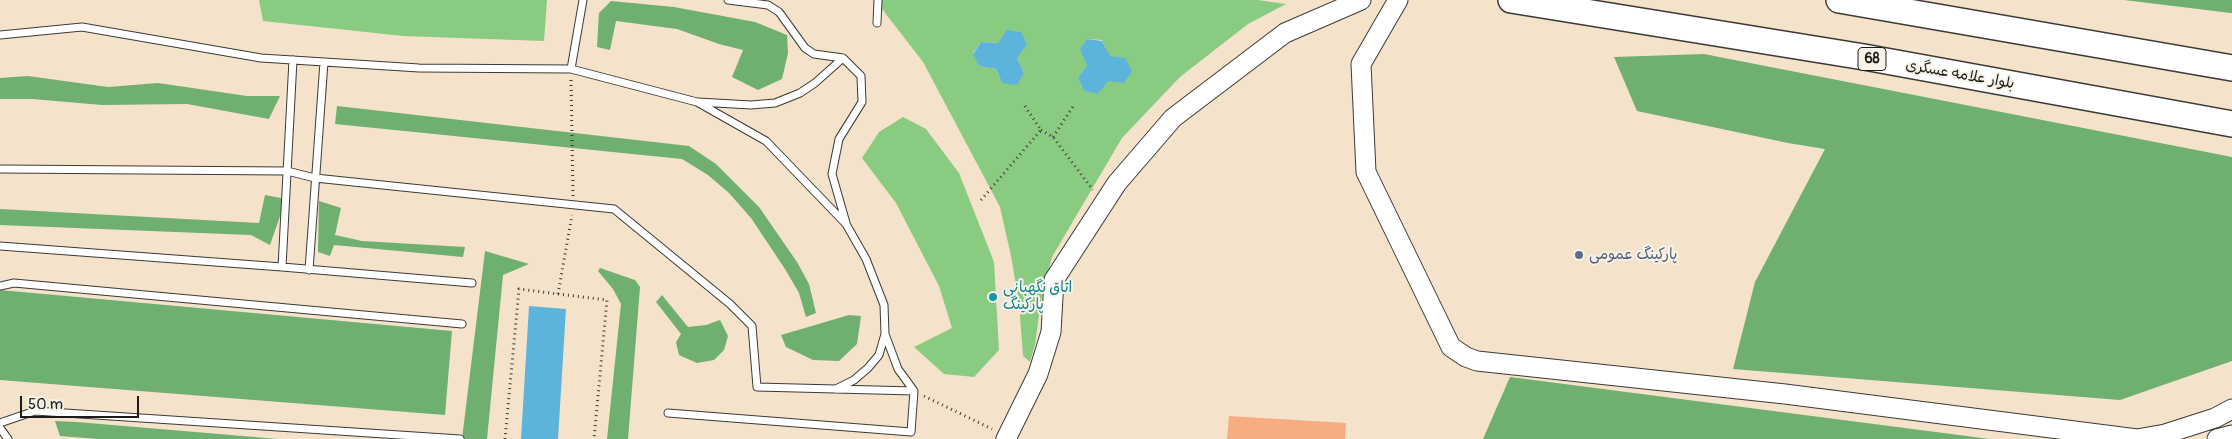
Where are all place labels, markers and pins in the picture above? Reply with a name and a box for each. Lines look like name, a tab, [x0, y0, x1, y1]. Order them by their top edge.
place label: پارکینگ عمومی	[1589, 246, 1677, 264]
marker: پارکینگ عمومی	[1573, 249, 1585, 261]
place label: اتاق نگهبانی پارکینگ	[1003, 279, 1072, 314]
marker: اتاق نگهبانی پارکینگ	[987, 291, 999, 303]

